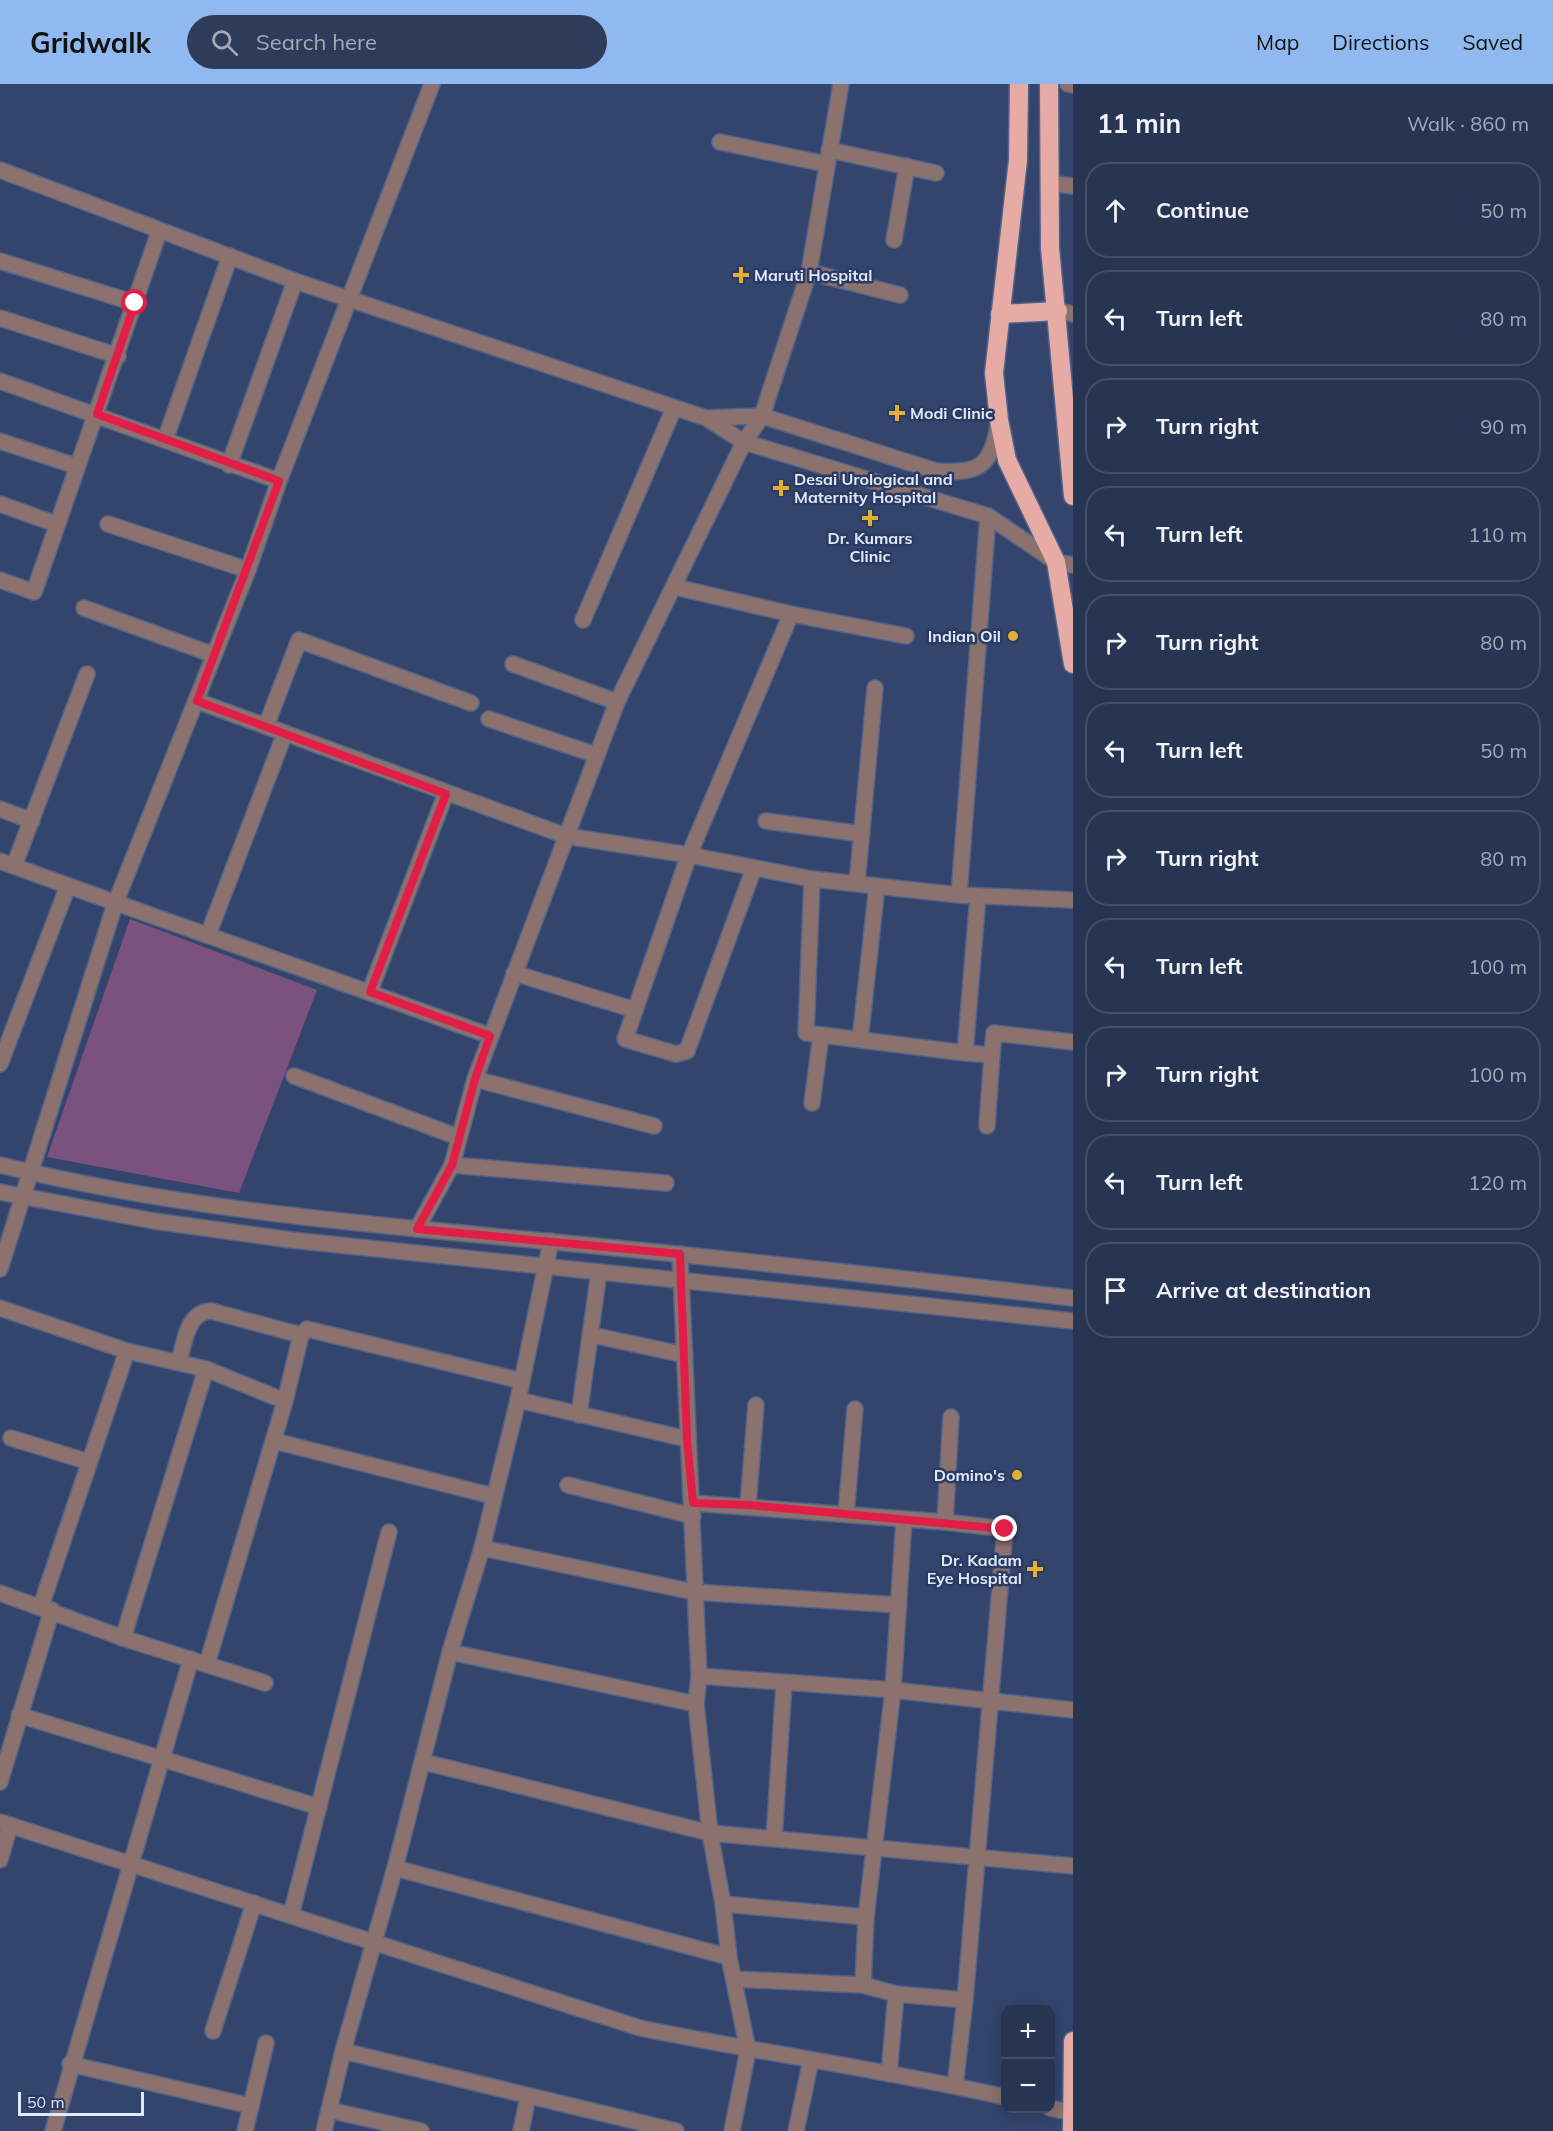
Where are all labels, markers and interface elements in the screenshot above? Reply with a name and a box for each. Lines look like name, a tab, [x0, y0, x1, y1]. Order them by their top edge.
search box	[187, 15, 607, 69]
text: Gridwalk	[30, 25, 151, 60]
icon: search	[208, 26, 241, 59]
text: Search here	[256, 28, 377, 56]
text: Map	[1256, 29, 1299, 55]
text: Directions	[1332, 29, 1429, 55]
text: Saved	[1462, 29, 1523, 55]
text: 11 min	[1097, 107, 1181, 140]
text: Walk · 860 m	[1407, 111, 1529, 136]
icon: ahead	[1099, 194, 1132, 227]
text: Continue	[1156, 196, 1249, 224]
text: 50 m	[1480, 198, 1527, 223]
place label: Maruti Hospital	[754, 265, 872, 285]
marker: Maruti Hospital	[732, 266, 750, 284]
route start	[121, 289, 147, 315]
icon: left	[1099, 302, 1132, 335]
text: Turn left	[1156, 304, 1243, 332]
text: 80 m	[1480, 306, 1527, 331]
place label: Modi Clinic	[910, 403, 993, 423]
marker: Modi Clinic	[888, 404, 906, 422]
icon: right	[1099, 410, 1132, 443]
text: Turn right	[1156, 412, 1259, 440]
text: 90 m	[1480, 414, 1527, 439]
place label: Desai Urological and Maternity Hospital	[794, 469, 953, 507]
marker: Desai Urological and Maternity Hospital	[772, 479, 790, 497]
marker: Dr. Kumars Clinic	[861, 509, 879, 527]
icon: left	[1099, 518, 1132, 551]
text: Turn left	[1156, 520, 1243, 548]
text: 110 m	[1468, 522, 1527, 547]
place label: Dr. Kumars Clinic	[827, 528, 913, 566]
place label: Indian Oil	[928, 626, 1001, 646]
icon: right	[1099, 626, 1132, 659]
text: Turn right	[1156, 628, 1259, 656]
marker: Indian Oil	[1006, 629, 1020, 643]
text: 80 m	[1480, 630, 1527, 655]
icon: left	[1099, 734, 1132, 767]
text: Turn left	[1156, 736, 1243, 764]
text: 50 m	[1480, 738, 1527, 763]
icon: right	[1099, 842, 1132, 875]
text: Turn right	[1156, 844, 1259, 872]
text: 80 m	[1480, 846, 1527, 871]
icon: left	[1099, 950, 1132, 983]
text: Turn left	[1156, 952, 1243, 980]
text: 100 m	[1468, 954, 1527, 979]
icon: right	[1099, 1058, 1132, 1091]
text: Turn right	[1156, 1060, 1259, 1088]
text: 100 m	[1468, 1062, 1527, 1087]
icon: left	[1099, 1166, 1132, 1199]
text: Turn left	[1156, 1168, 1243, 1196]
text: 120 m	[1468, 1170, 1527, 1195]
icon: arrive	[1099, 1274, 1132, 1307]
text: Arrive at destination	[1156, 1276, 1371, 1304]
place label: Domino's	[934, 1465, 1005, 1485]
marker: Domino's	[1010, 1468, 1024, 1482]
route end	[991, 1515, 1017, 1541]
place label: Dr. Kadam Eye Hospital	[927, 1550, 1022, 1588]
marker: Dr. Kadam Eye Hospital	[1026, 1560, 1044, 1578]
map controls	[1001, 2005, 1055, 2113]
button: +	[1001, 2005, 1055, 2059]
button: −	[1001, 2059, 1055, 2113]
scale bar	[18, 2089, 144, 2116]
text: 50 m	[27, 2092, 64, 2112]

